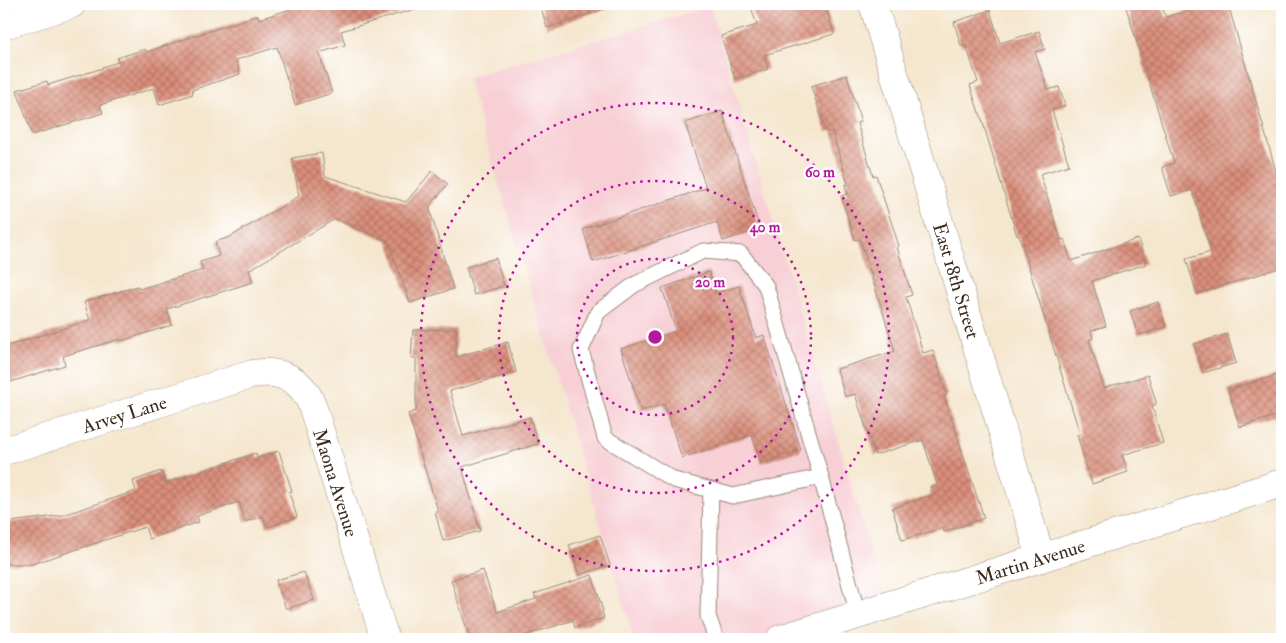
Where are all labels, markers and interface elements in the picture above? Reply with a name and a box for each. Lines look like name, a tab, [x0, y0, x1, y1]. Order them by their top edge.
text: 60 m	[805, 163, 835, 182]
text: 40 m	[749, 218, 781, 237]
street label: East 18th Street	[927, 220, 985, 342]
text: 20 m	[695, 273, 725, 292]
centre of rings	[646, 328, 664, 346]
street label: Arvey Lane	[79, 390, 170, 439]
street label: Maona Avenue	[307, 426, 363, 540]
street label: Martin Avenue	[973, 534, 1088, 590]

